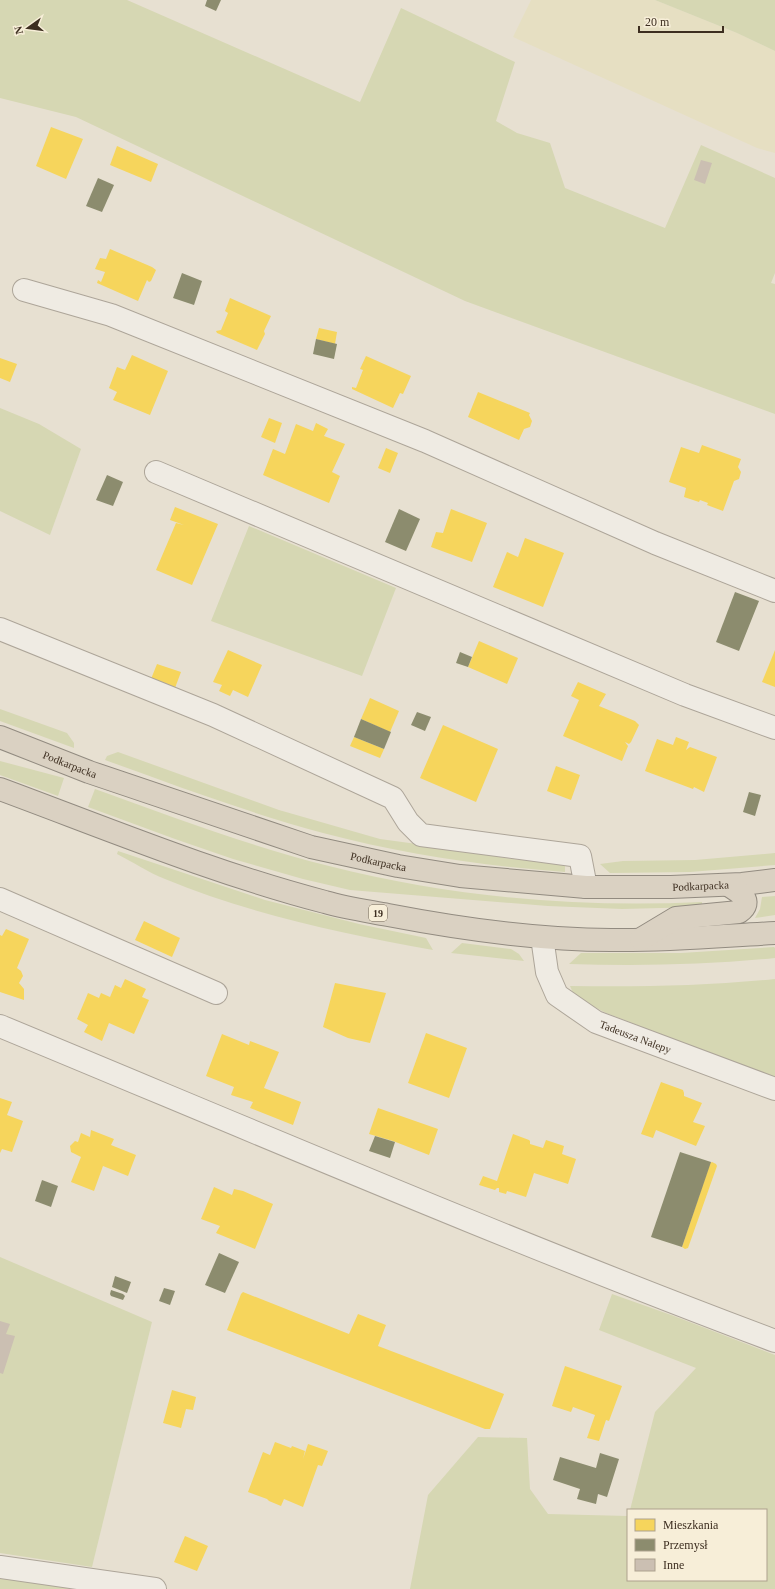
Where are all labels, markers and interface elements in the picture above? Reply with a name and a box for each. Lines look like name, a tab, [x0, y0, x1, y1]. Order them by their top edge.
north arrow	[8, 8, 48, 48]
scale bar	[639, 8, 723, 34]
text: 20 m	[645, 15, 670, 29]
text: N	[12, 25, 25, 36]
street label: Podkarpacka	[41, 748, 98, 780]
street label: Podkarpacka	[349, 850, 407, 873]
street label: Podkarpacka	[672, 879, 729, 893]
road number: 19	[369, 905, 387, 921]
street label: Tadeusza Nalepy	[598, 1018, 673, 1056]
legend	[627, 1509, 767, 1581]
text: Mieszkania	[663, 1518, 719, 1532]
text: Przemysł	[663, 1538, 708, 1552]
text: Inne	[663, 1558, 684, 1572]

